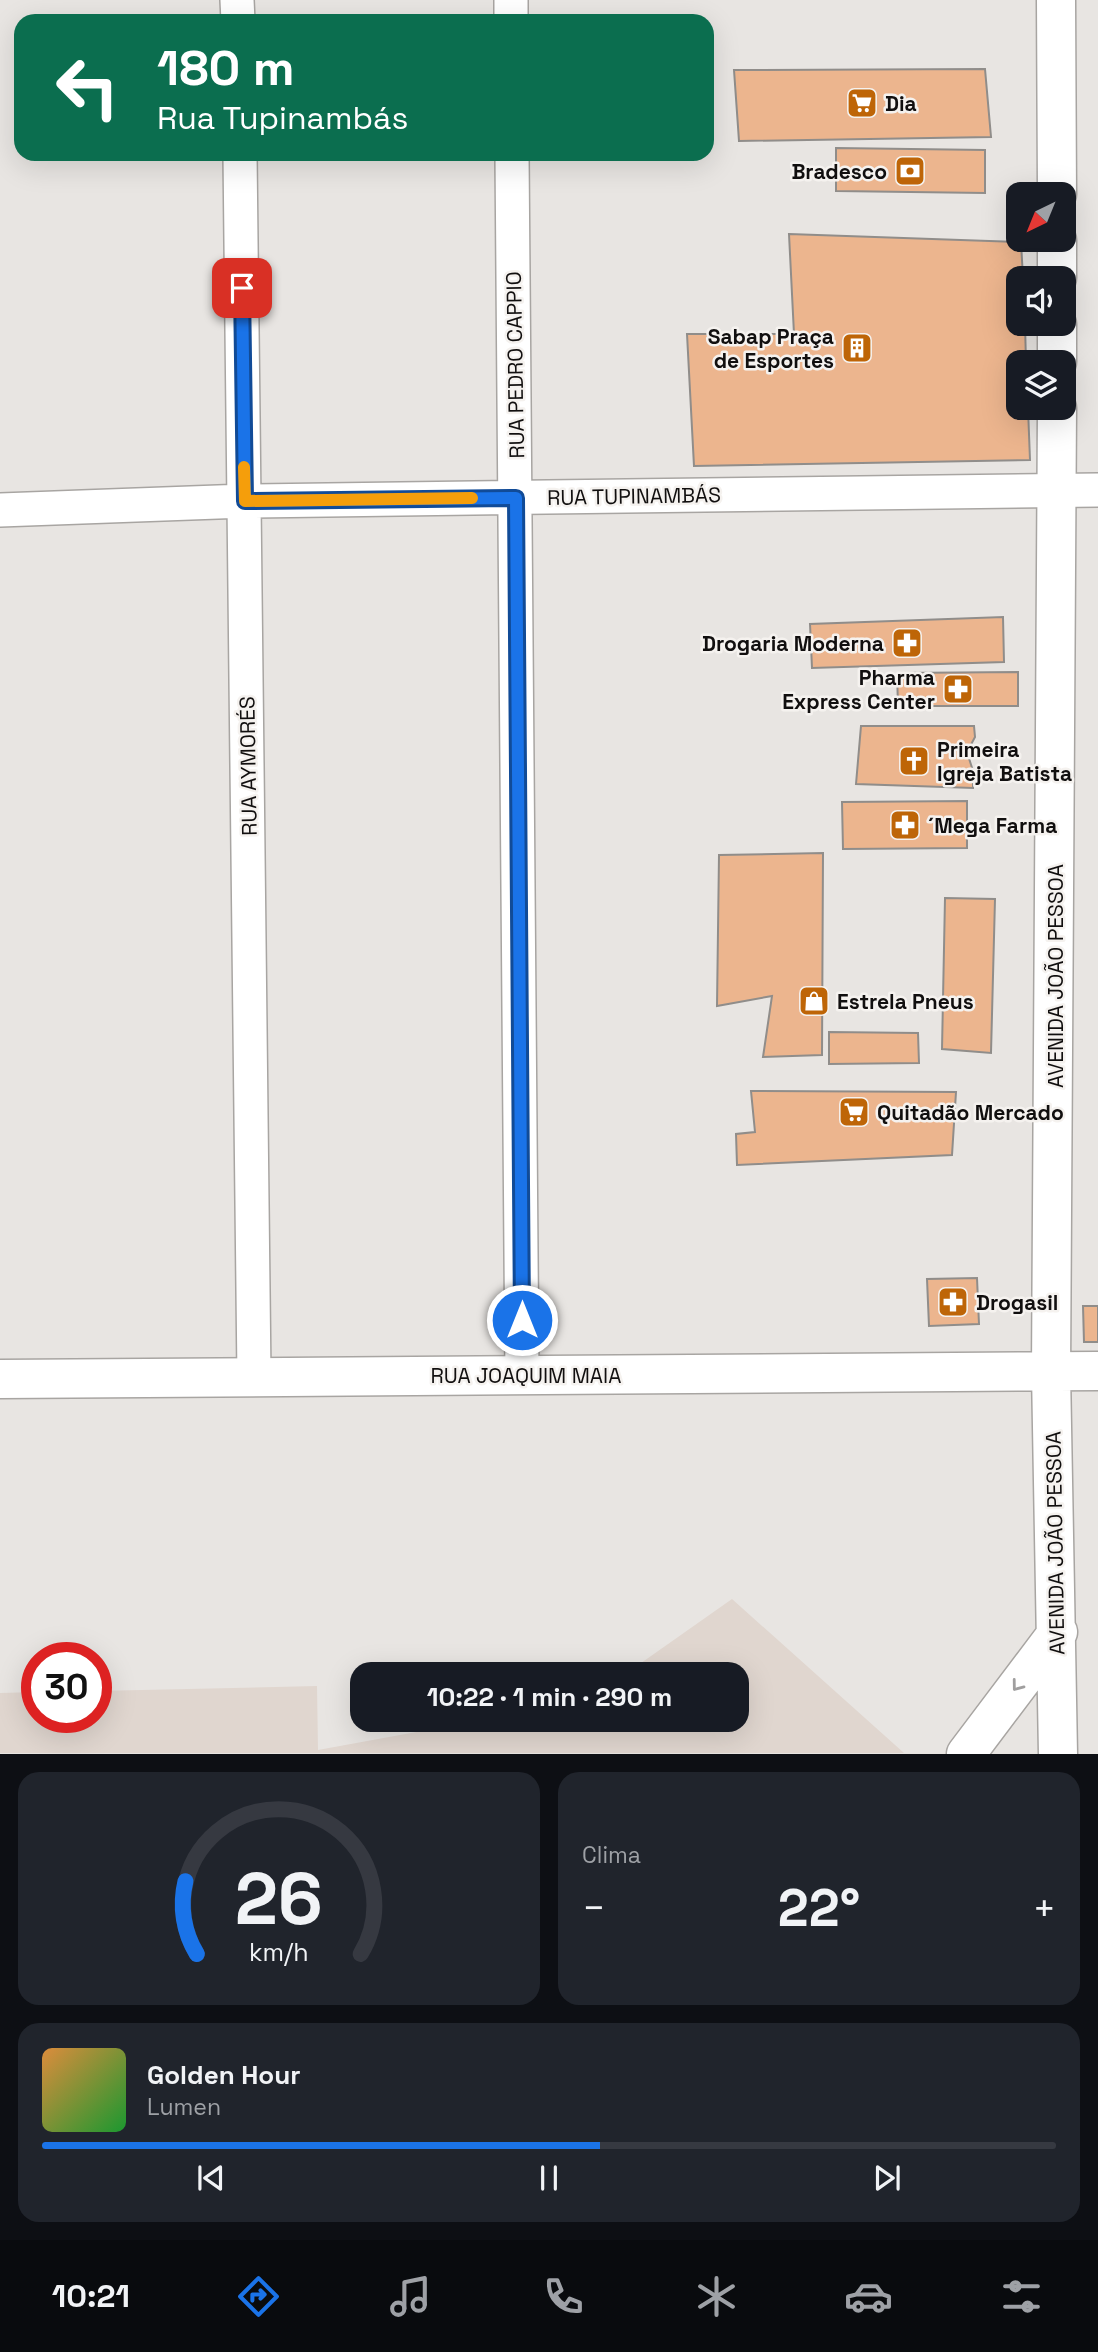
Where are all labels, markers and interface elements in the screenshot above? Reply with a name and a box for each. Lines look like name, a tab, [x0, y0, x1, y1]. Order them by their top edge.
text: 180 m	[157, 37, 295, 99]
icon: left	[42, 42, 133, 133]
supermarket icon: Dia	[845, 86, 879, 120]
place label: Dia	[885, 90, 917, 117]
text: Rua Tupinambás	[157, 98, 408, 138]
bank icon: Bradesco	[893, 154, 927, 188]
place label: Bradesco	[791, 158, 887, 185]
north arrow	[1006, 182, 1076, 252]
map controls	[1006, 182, 1076, 420]
pin	[212, 258, 272, 318]
button: sound	[1006, 266, 1076, 336]
icon: arrive	[223, 269, 261, 307]
street label: RUA PEDRO CAPPIO	[500, 271, 530, 459]
place label: Sabap Praça de Esportes	[708, 323, 834, 374]
building icon: Sabap Praça de Esportes	[840, 331, 874, 365]
button: layers	[1006, 350, 1076, 420]
street label: RUA TUPINAMBÁS	[547, 481, 721, 511]
pharmacy icon: Drogaria Moderna	[890, 626, 924, 660]
place label: Drogaria Moderna	[702, 630, 884, 657]
place label: Pharma Express Center	[782, 664, 935, 715]
pharmacy icon: Pharma Express Center	[941, 672, 975, 706]
street label: RUA AYMORÉS	[233, 696, 263, 836]
place label: Primeira Igreja Batista	[937, 736, 1072, 787]
church icon: Primeira Igreja Batista	[897, 744, 931, 778]
pharmacy icon: ´Mega Farma	[888, 808, 922, 842]
place label: ´Mega Farma	[928, 812, 1057, 839]
street label: AVENIDA JOÃO PESSOA	[1042, 864, 1069, 1088]
shop icon: Estrela Pneus	[797, 984, 831, 1018]
place label: Estrela Pneus	[837, 988, 974, 1015]
supermarket icon: Quitadão Mercado	[837, 1095, 871, 1129]
place label: Quitadão Mercado	[877, 1099, 1064, 1126]
position arrow	[485, 1283, 559, 1357]
pharmacy icon: Drogasil	[936, 1285, 970, 1319]
place label: Drogasil	[976, 1289, 1058, 1316]
street label: RUA JOAQUIM MAIA	[431, 1362, 621, 1389]
street label: AVENIDA JOÃO PESSOA	[1040, 1431, 1070, 1655]
speed limit sign: 30	[21, 1642, 112, 1733]
one-way arrow	[1012, 1679, 1025, 1691]
text: 10:22 · 1 min · 290 m	[427, 1680, 672, 1714]
text: Clima	[582, 1840, 641, 1870]
text: 26	[235, 1853, 323, 1946]
text: 22°	[778, 1875, 860, 1941]
text: −	[582, 1884, 606, 1932]
text: +	[1032, 1884, 1056, 1932]
text: km/h	[249, 1936, 309, 1968]
text: Golden Hour	[147, 2058, 301, 2092]
text: Lumen	[147, 2092, 221, 2122]
icon: previous	[192, 2159, 230, 2197]
icon: pause	[530, 2159, 568, 2197]
icon: next	[868, 2159, 906, 2197]
icon: directions	[234, 2272, 283, 2321]
icon: music	[386, 2272, 435, 2321]
icon: phone	[539, 2272, 588, 2321]
icon: climate	[692, 2272, 741, 2321]
icon: car	[844, 2272, 893, 2321]
icon: filters	[997, 2272, 1046, 2321]
text: 10:21	[52, 2276, 130, 2316]

